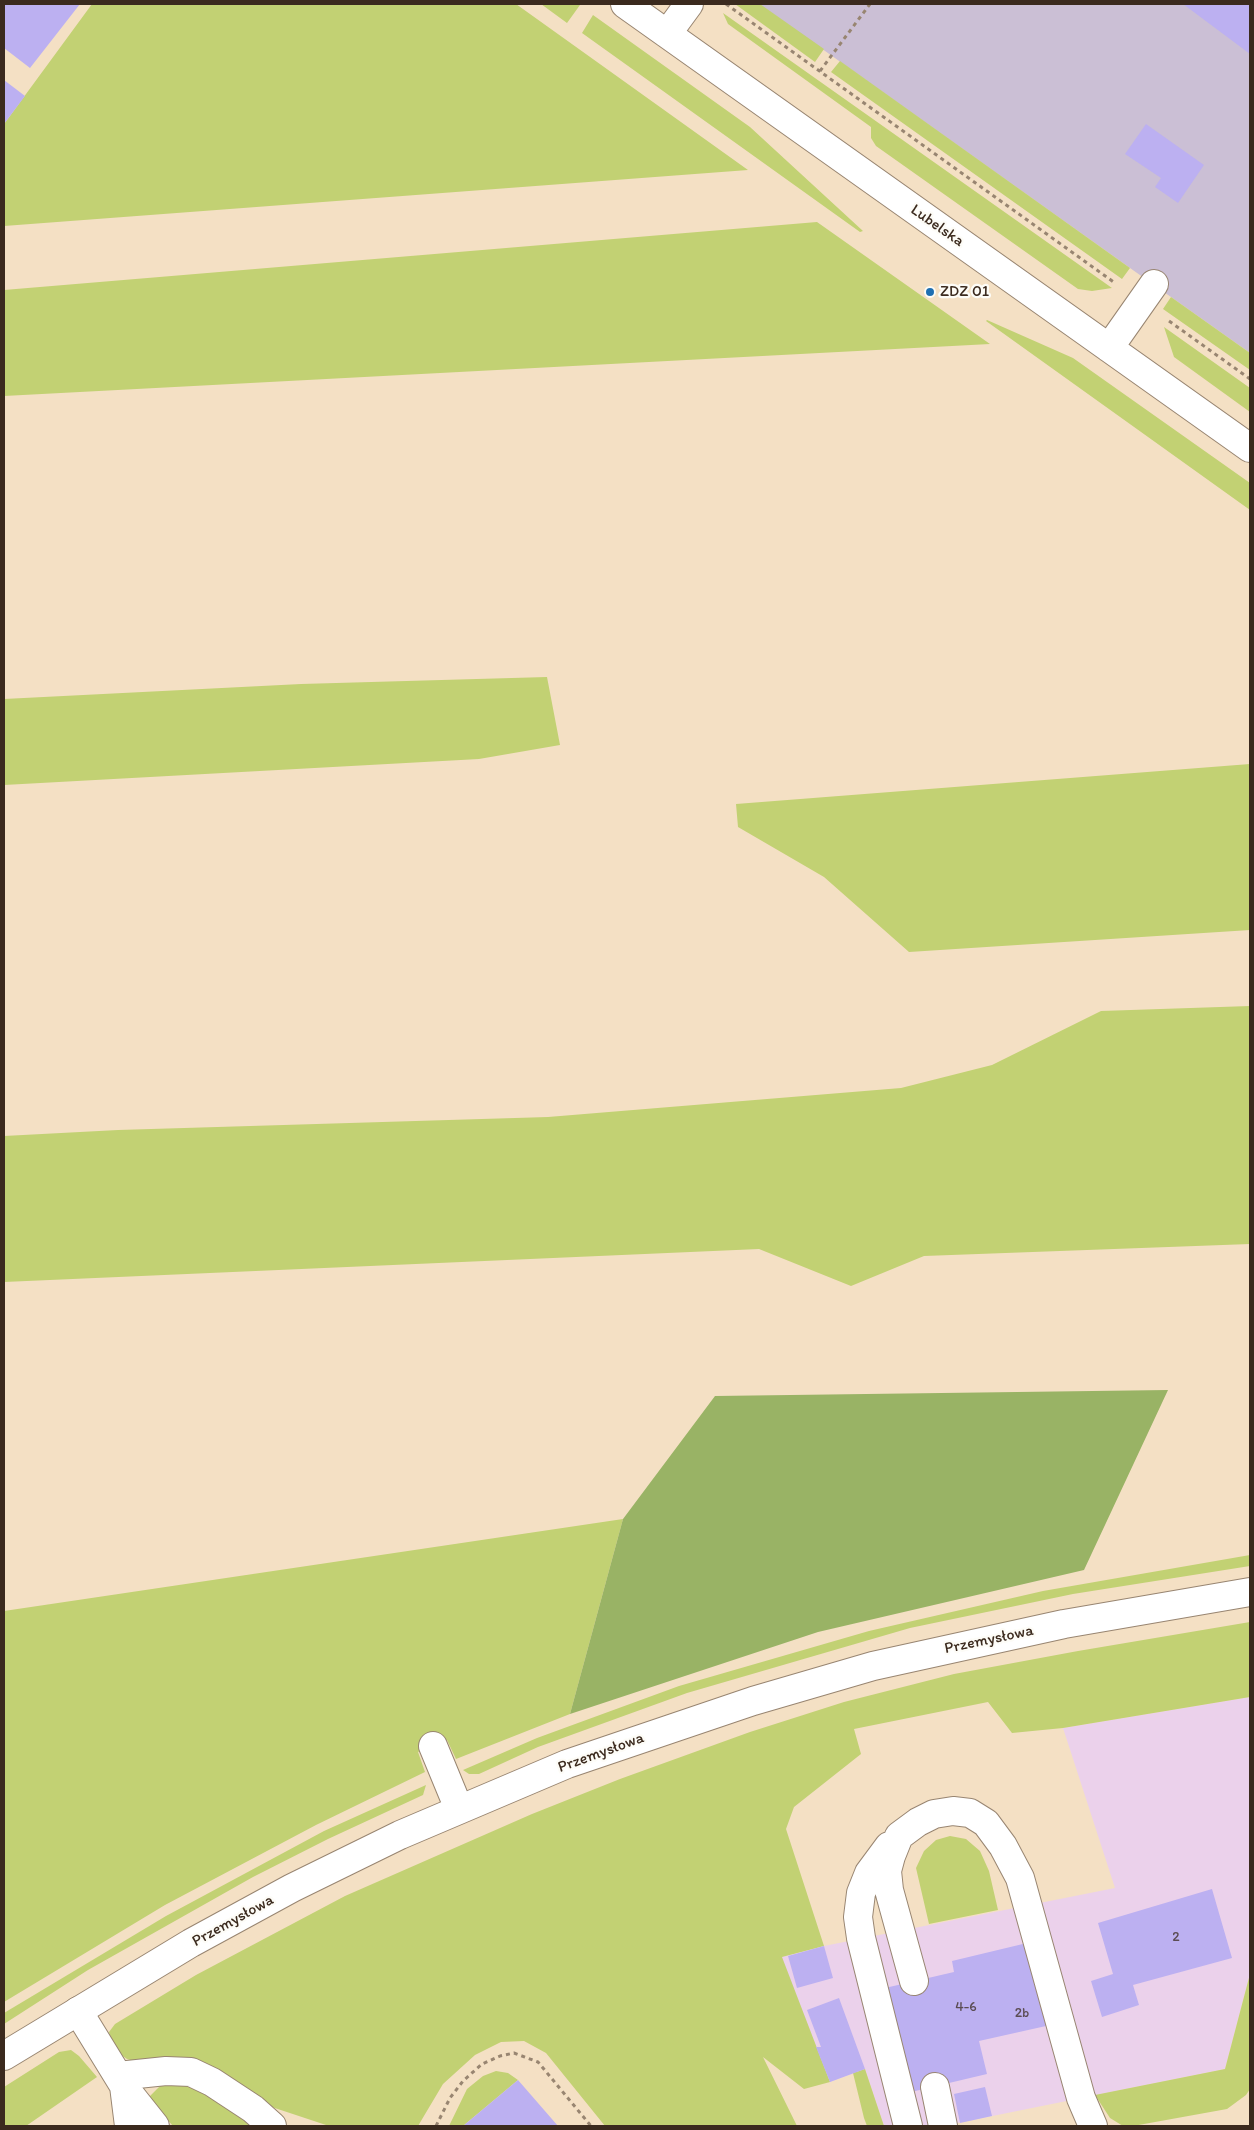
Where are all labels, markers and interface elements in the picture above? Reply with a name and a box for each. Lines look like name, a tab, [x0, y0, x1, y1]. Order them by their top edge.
street label: Lubelska	[907, 201, 967, 251]
place label: ZDZ 01	[940, 282, 989, 302]
marker: ZDZ 01	[924, 286, 936, 298]
street label: Przemysłowa	[943, 1621, 1035, 1659]
street label: Przemysłowa	[555, 1729, 647, 1777]
street label: Przemysłowa	[189, 1891, 277, 1951]
house number: 2	[1172, 1929, 1180, 1945]
house number: 4-6	[955, 1999, 977, 2015]
house number: 2b	[1015, 2005, 1029, 2021]

